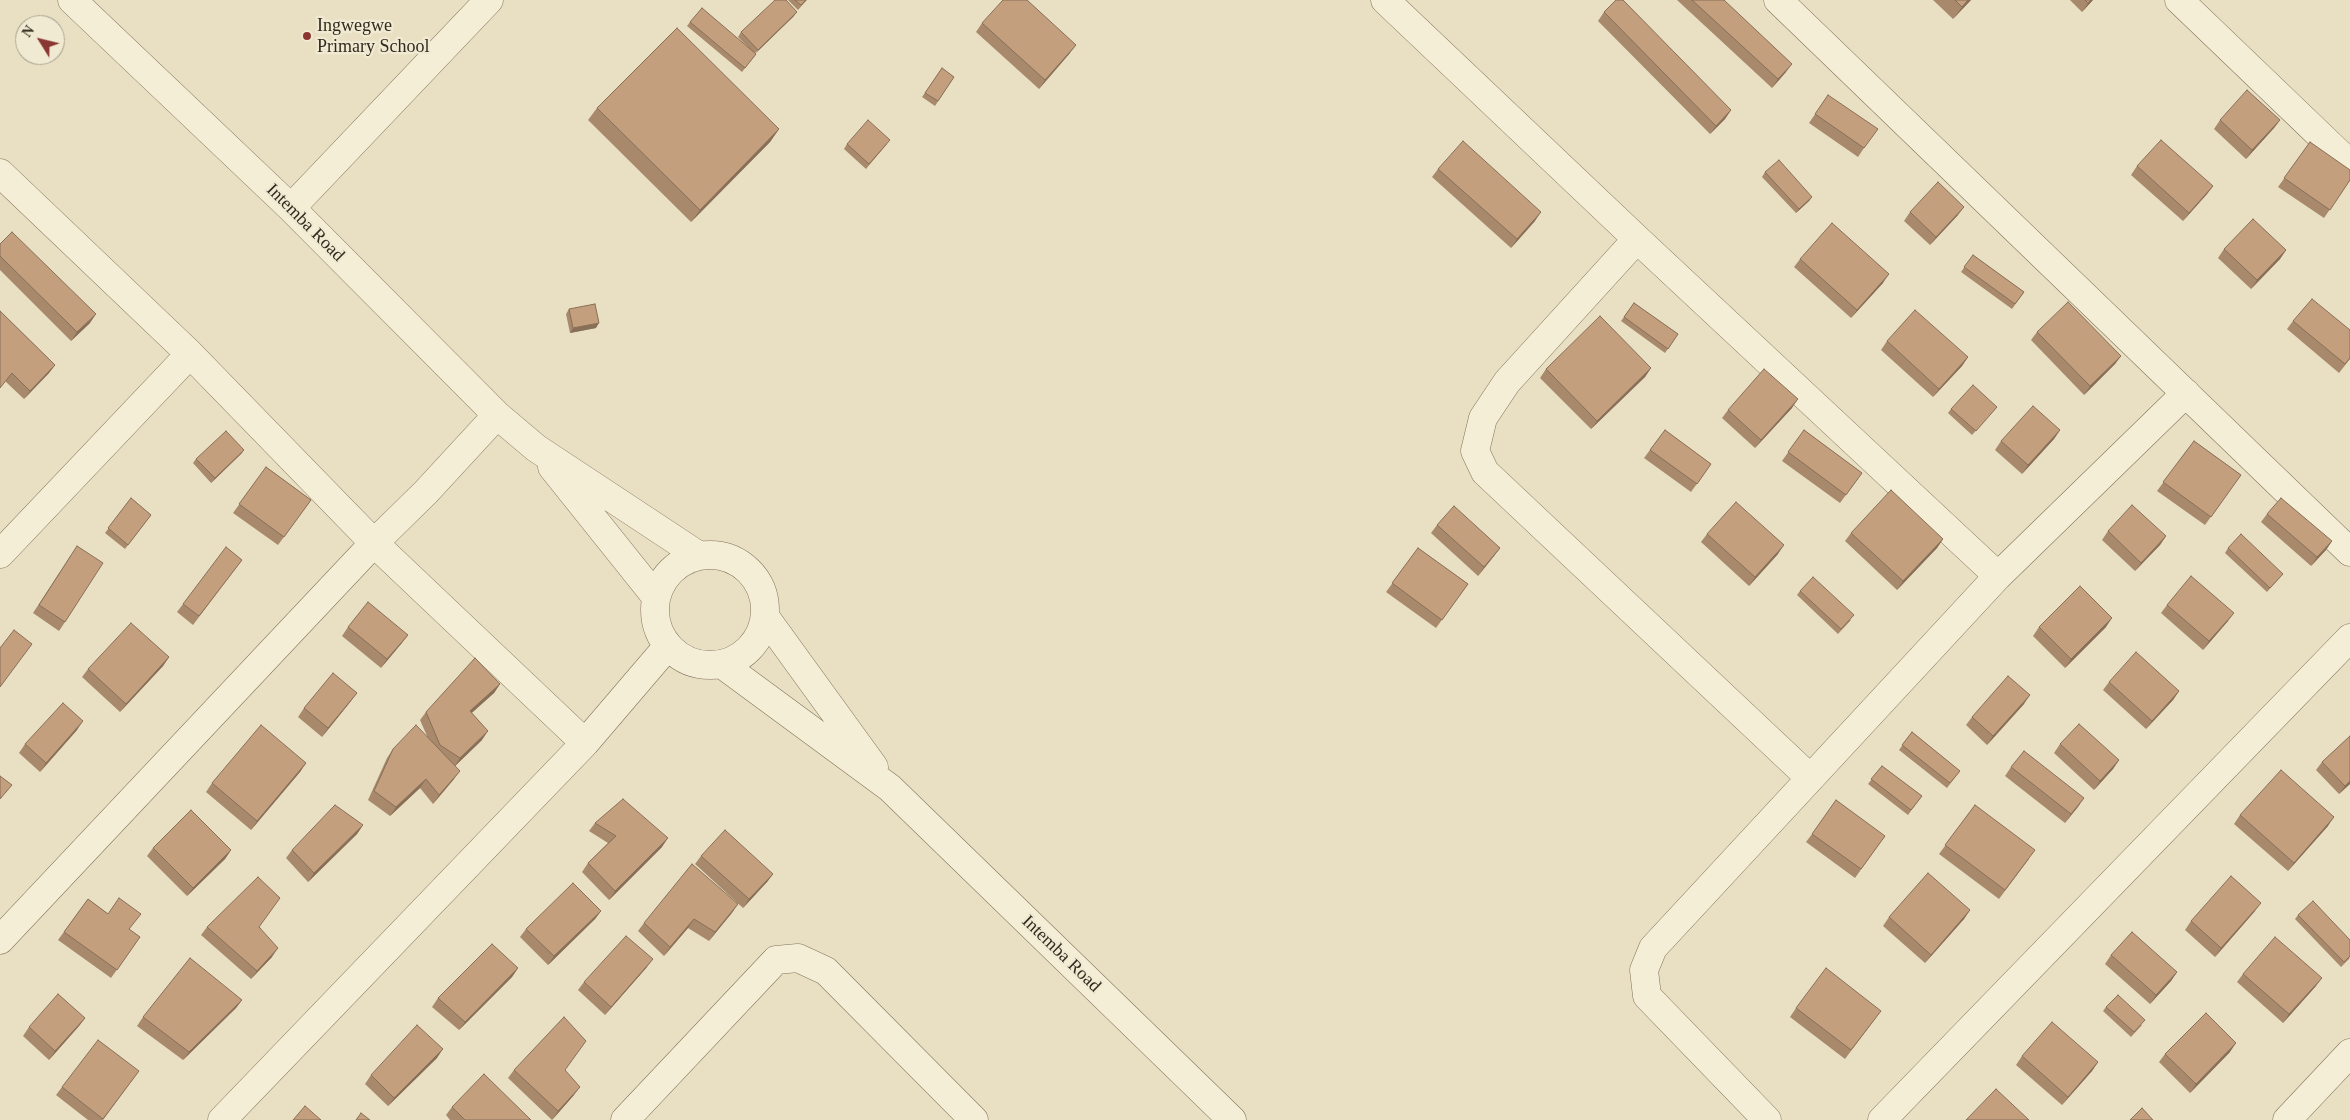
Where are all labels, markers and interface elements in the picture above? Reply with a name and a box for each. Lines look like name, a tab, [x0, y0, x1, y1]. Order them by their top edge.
north arrow	[15, 15, 65, 65]
place label: Ingwegwe Primary School	[317, 15, 429, 58]
text: N	[19, 23, 37, 40]
marker: Ingwegwe Primary School	[301, 30, 313, 42]
street label: Intemba Road	[261, 179, 349, 267]
street label: Intemba Road	[1017, 911, 1105, 997]

